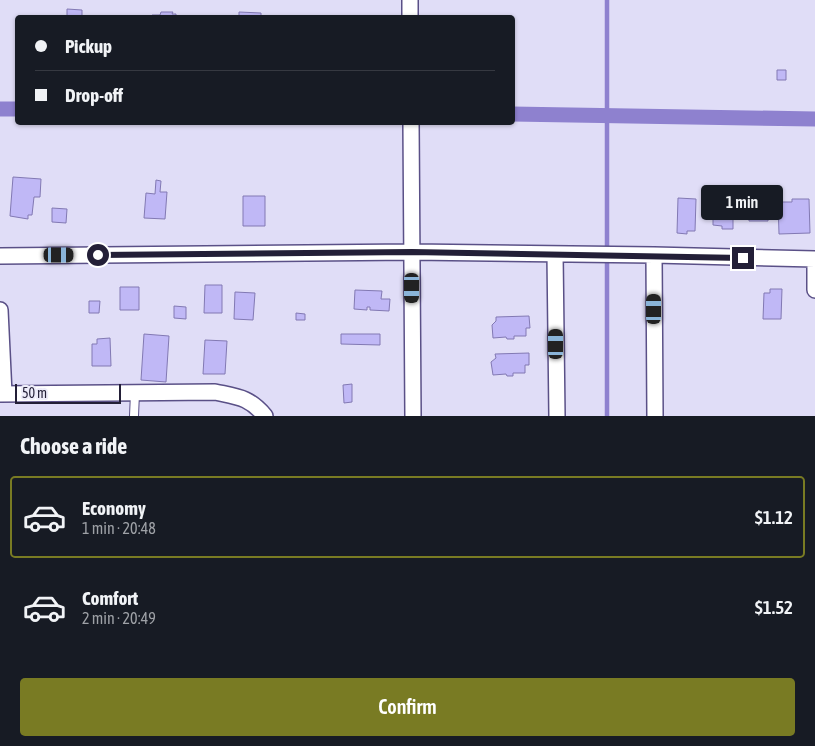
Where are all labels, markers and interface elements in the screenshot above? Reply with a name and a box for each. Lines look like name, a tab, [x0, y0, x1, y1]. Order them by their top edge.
text: Pickup	[65, 35, 112, 57]
text: Drop-off	[65, 84, 123, 106]
callout: 1 min	[702, 186, 784, 220]
text: 1 min	[726, 193, 758, 211]
route start	[87, 244, 109, 266]
route end	[732, 247, 754, 269]
car	[44, 248, 74, 263]
car	[404, 273, 419, 303]
car	[646, 294, 661, 324]
car	[548, 329, 563, 359]
scale bar	[15, 381, 121, 404]
text: 50 m	[22, 385, 47, 401]
text: Choose a ride	[20, 433, 127, 459]
icon: car	[22, 495, 67, 540]
text: Economy	[82, 497, 146, 519]
text: $1.12	[755, 506, 793, 528]
text: 1 min · 20:48	[82, 519, 156, 537]
icon: car	[22, 585, 67, 630]
text: Comfort	[82, 587, 138, 609]
text: $1.52	[755, 596, 793, 618]
text: 2 min · 20:49	[82, 609, 156, 627]
button: Confirm	[20, 678, 795, 736]

